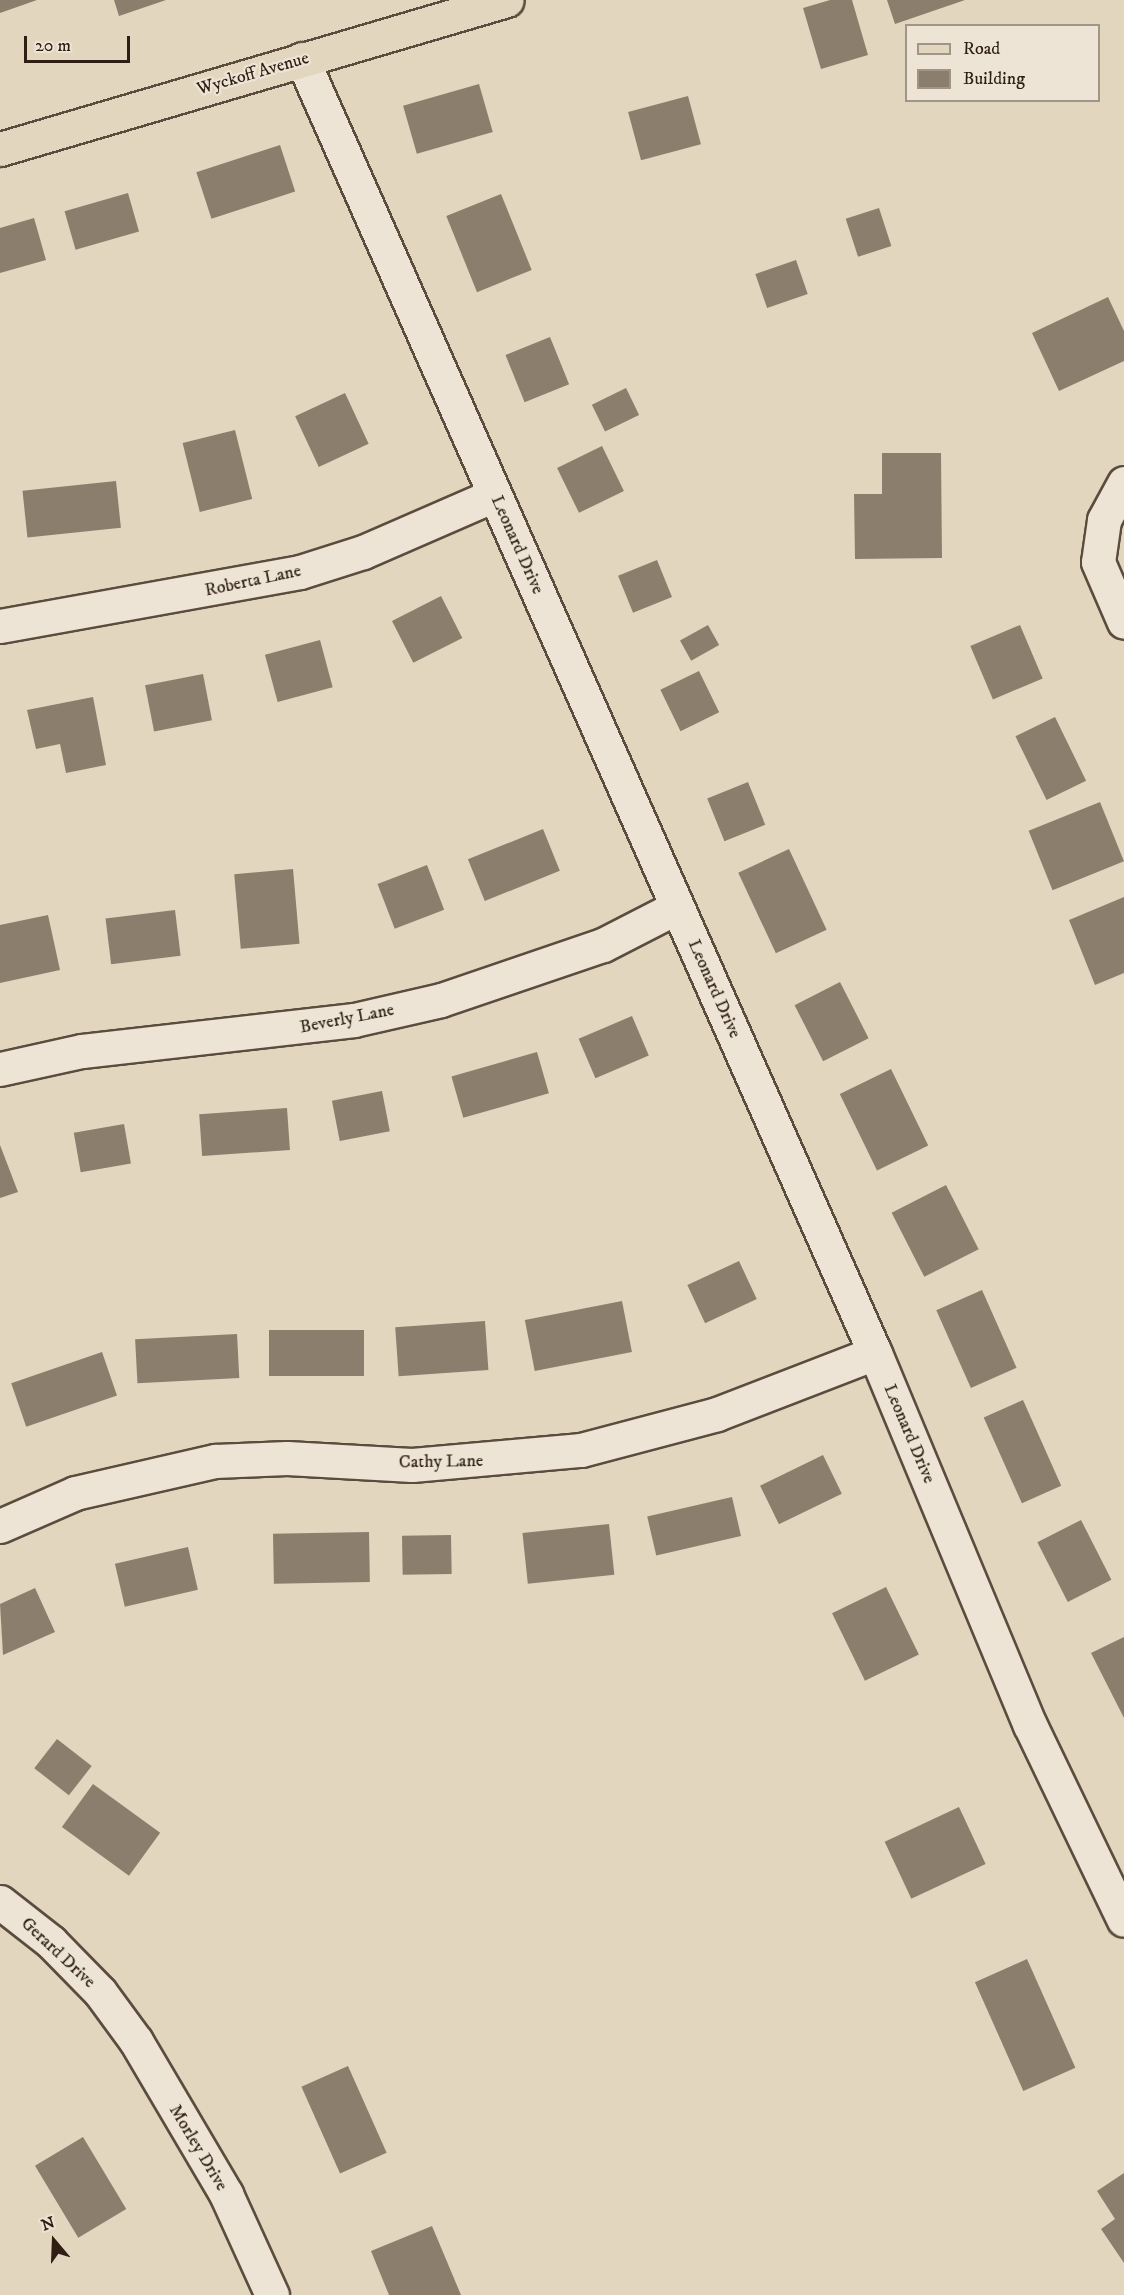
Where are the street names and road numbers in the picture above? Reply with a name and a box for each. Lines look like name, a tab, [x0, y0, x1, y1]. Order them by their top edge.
street label: Wyckoff Avenue	[194, 48, 312, 100]
street label: Leonard Drive	[486, 492, 548, 598]
street label: Roberta Lane	[203, 560, 303, 602]
street label: Leonard Drive	[683, 936, 745, 1042]
street label: Beverly Lane	[298, 999, 396, 1039]
street label: Leonard Drive	[878, 1381, 940, 1487]
street label: Cathy Lane	[399, 1450, 483, 1474]
street label: Gerard Drive	[16, 1913, 100, 1993]
street label: Morley Drive	[164, 2101, 232, 2195]

